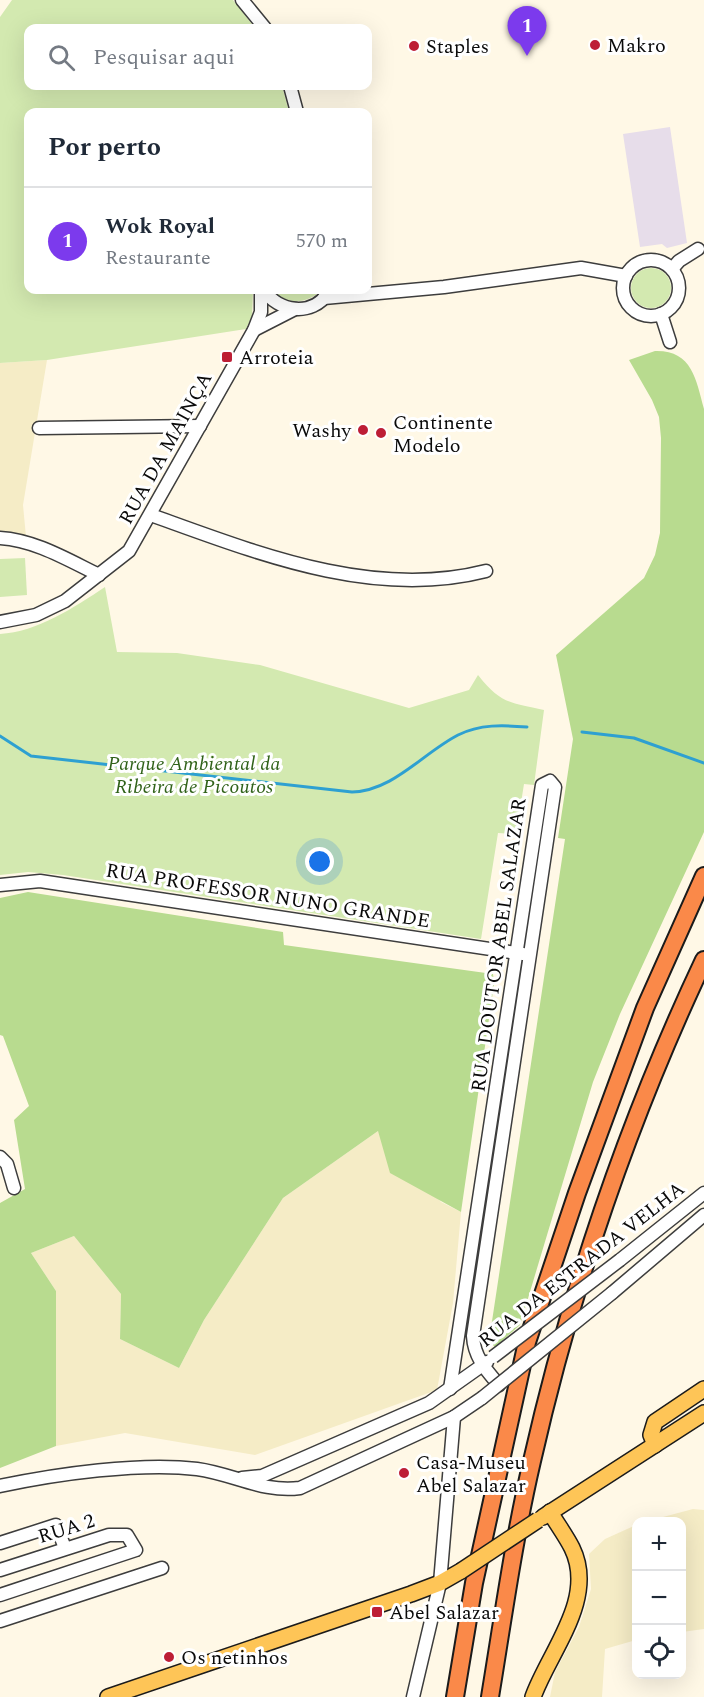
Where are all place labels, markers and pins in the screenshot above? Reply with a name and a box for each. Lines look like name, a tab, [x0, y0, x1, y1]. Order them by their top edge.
pin: 1	[508, 7, 546, 56]
place label: Makro	[607, 31, 666, 61]
place label: Staples	[426, 32, 489, 62]
marker: Makro	[588, 38, 602, 52]
marker: Staples	[407, 39, 421, 53]
place label: Arroteia	[239, 343, 314, 373]
marker: Arroteia	[220, 350, 234, 364]
place label: Continente Modelo	[393, 408, 493, 461]
place label: Washy	[292, 416, 352, 446]
marker: Washy	[356, 423, 370, 437]
marker: Continente Modelo	[374, 426, 388, 440]
place label: Casa-Museu Abel Salazar	[416, 1448, 526, 1501]
marker: Casa-Museu Abel Salazar	[397, 1466, 411, 1480]
place label: Abel Salazar	[389, 1598, 499, 1628]
marker: Abel Salazar	[370, 1605, 384, 1619]
place label: Os netinhos	[181, 1643, 288, 1673]
marker: Os netinhos	[162, 1650, 176, 1664]

